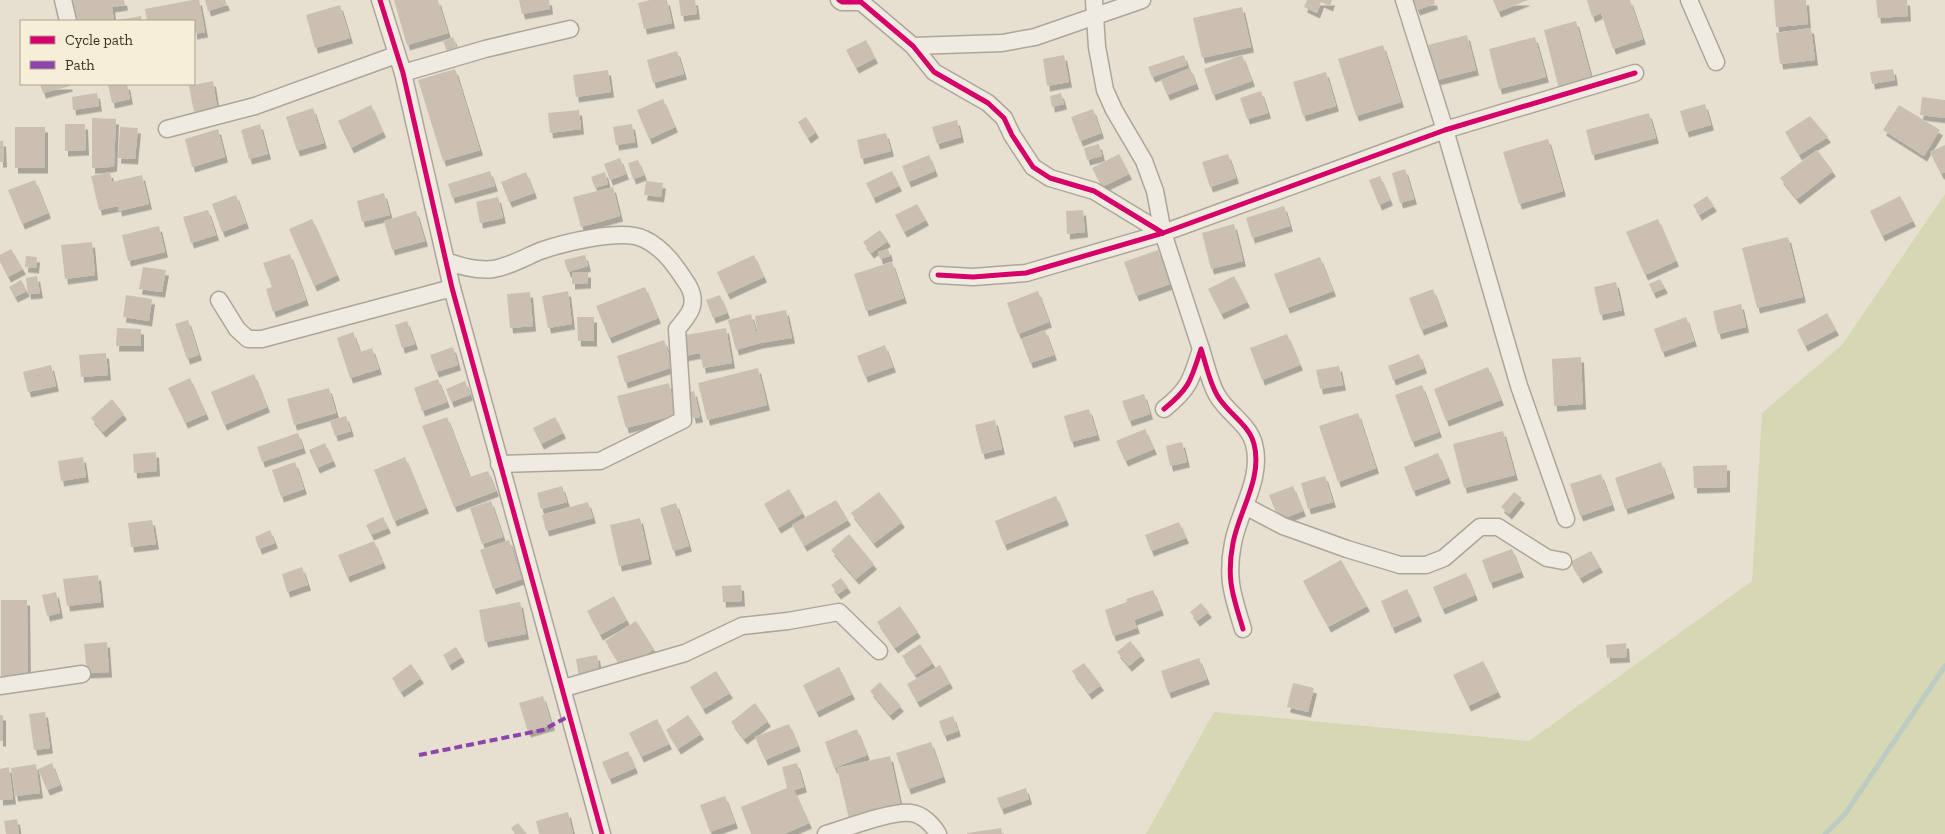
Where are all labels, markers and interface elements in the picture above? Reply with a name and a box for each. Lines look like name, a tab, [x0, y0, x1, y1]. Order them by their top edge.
legend	[20, 20, 195, 85]
text: Cycle path	[65, 31, 134, 49]
text: Path	[65, 56, 95, 74]

